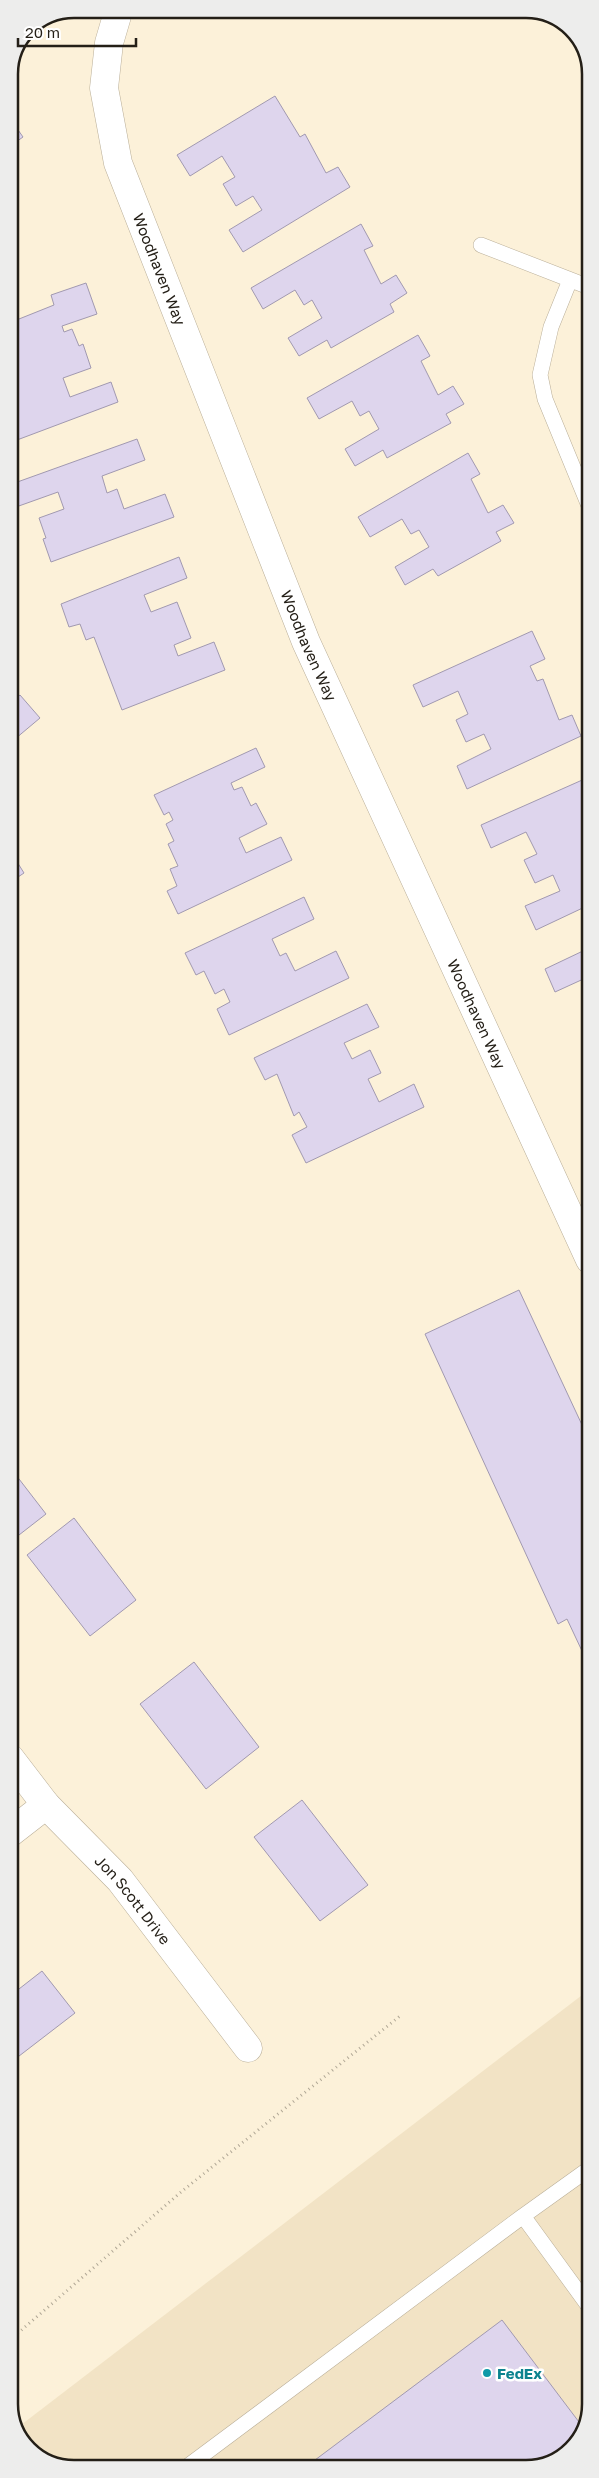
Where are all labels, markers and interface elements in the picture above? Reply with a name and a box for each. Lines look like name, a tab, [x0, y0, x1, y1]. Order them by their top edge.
scale bar	[18, 15, 135, 47]
text: 20 m	[25, 23, 60, 41]
street label: Woodhaven Way	[130, 211, 190, 328]
street label: Woodhaven Way	[278, 588, 341, 704]
street label: Woodhaven Way	[444, 956, 510, 1072]
street label: Jon Scott Drive	[91, 1851, 175, 1948]
place label: FedEx	[497, 2364, 542, 2382]
marker: FedEx	[481, 2367, 493, 2379]

